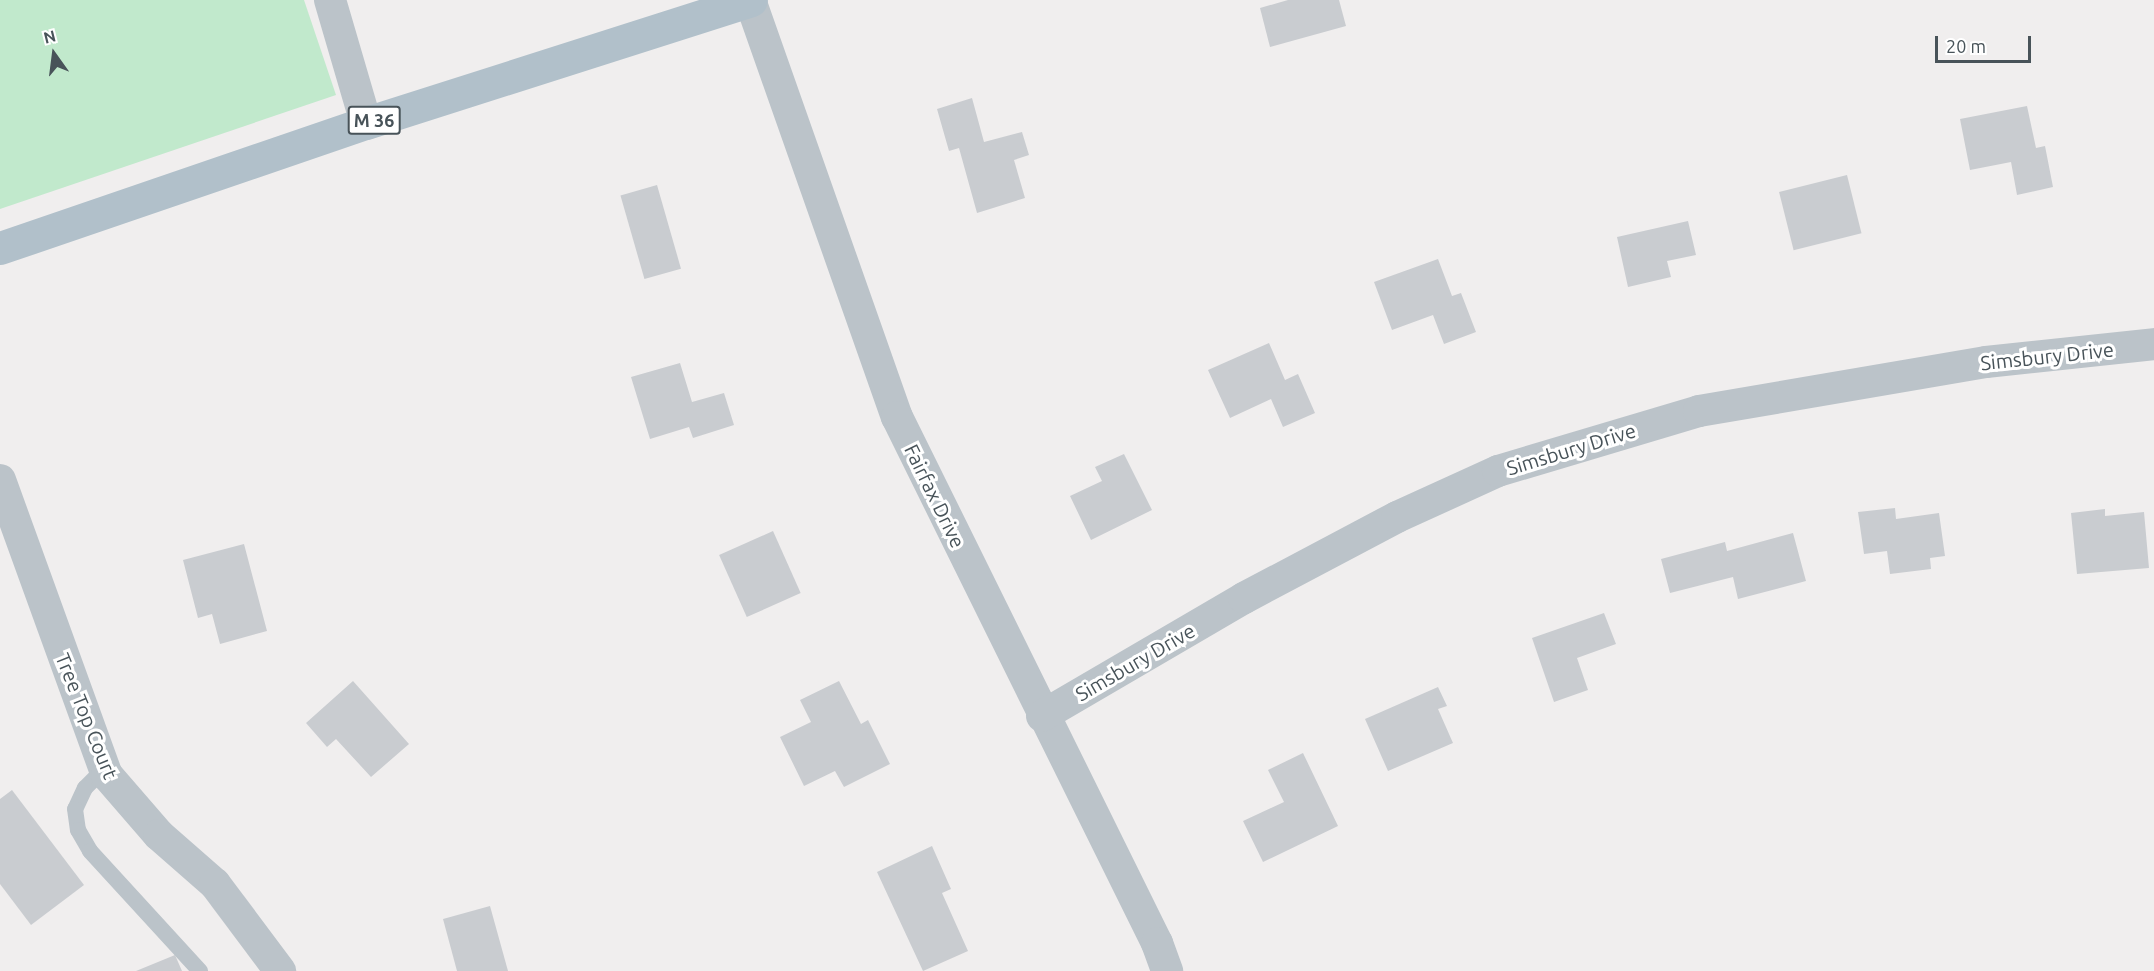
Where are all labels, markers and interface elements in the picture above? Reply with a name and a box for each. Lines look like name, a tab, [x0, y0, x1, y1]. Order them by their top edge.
north arrow	[24, 24, 84, 84]
scale bar	[1938, 24, 2034, 62]
text: N	[42, 26, 58, 47]
text: 20 m	[1946, 36, 1986, 56]
road number: M 36	[347, 105, 401, 135]
street label: Simsbury Drive	[1979, 337, 2115, 375]
street label: Simsbury Drive	[1503, 418, 1639, 480]
street label: Fairfax Drive	[900, 440, 970, 552]
street label: Simsbury Drive	[1071, 618, 1199, 706]
street label: Tree Top Court	[51, 650, 123, 782]

